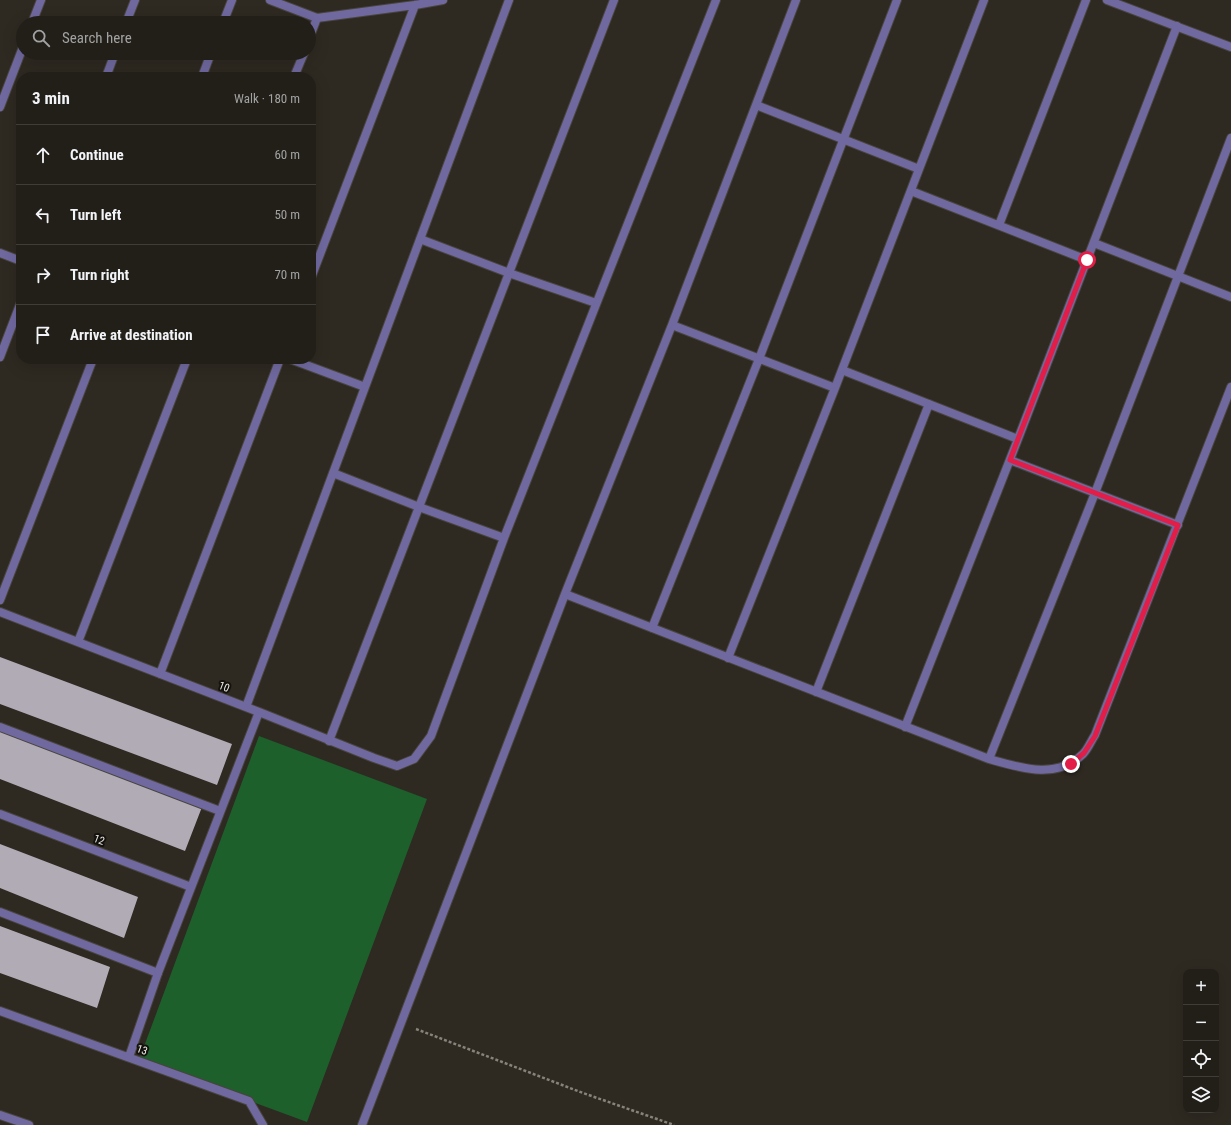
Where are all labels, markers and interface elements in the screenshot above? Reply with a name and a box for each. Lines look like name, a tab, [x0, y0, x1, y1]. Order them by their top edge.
search box	[16, 16, 316, 60]
icon: search	[30, 27, 52, 49]
text: Search here	[62, 29, 132, 47]
text: 3 min	[32, 88, 70, 108]
text: Walk · 180 m	[234, 91, 300, 106]
icon: ahead	[32, 144, 54, 166]
text: Continue	[70, 146, 124, 164]
text: 60 m	[274, 147, 300, 162]
icon: left	[32, 204, 54, 226]
text: Turn left	[70, 206, 121, 224]
text: 50 m	[274, 207, 300, 222]
route start	[1078, 251, 1096, 269]
icon: right	[32, 264, 54, 286]
text: Turn right	[70, 266, 129, 284]
text: 70 m	[274, 267, 300, 282]
icon: arrive	[32, 324, 54, 346]
text: Arrive at destination	[70, 326, 193, 344]
street label: 10	[217, 679, 231, 695]
route end	[1062, 755, 1080, 773]
street label: 12	[92, 832, 106, 848]
map controls	[1183, 969, 1219, 1113]
button: +	[1183, 969, 1219, 1005]
button: −	[1183, 1005, 1219, 1041]
button: locate	[1183, 1041, 1219, 1077]
street label: 13	[135, 1042, 149, 1058]
button: layers	[1183, 1077, 1219, 1113]

